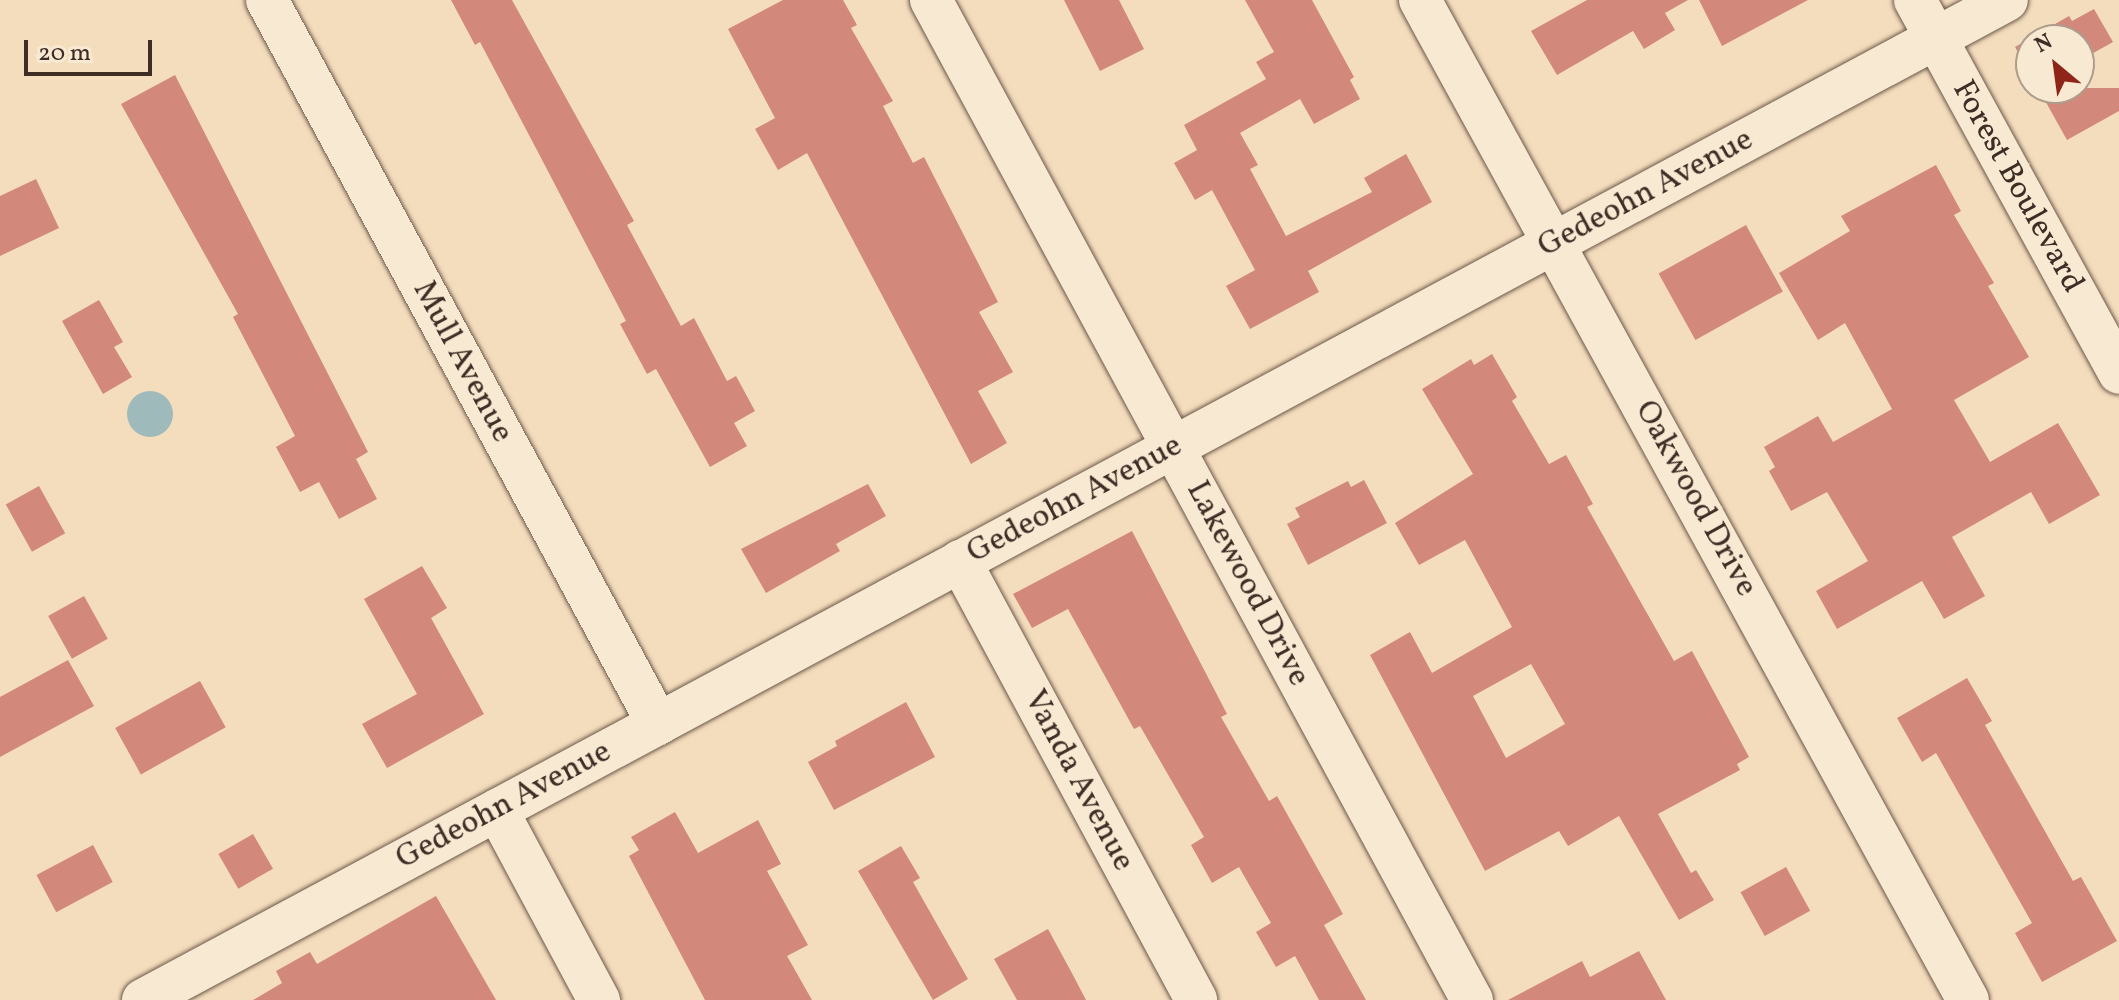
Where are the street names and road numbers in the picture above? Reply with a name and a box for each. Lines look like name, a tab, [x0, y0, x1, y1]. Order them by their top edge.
street label: Forest Boulevard	[1943, 74, 2091, 300]
street label: Gedeohn Avenue	[1532, 121, 1760, 267]
street label: Mull Avenue	[403, 275, 521, 449]
street label: Oakwood Drive	[1625, 394, 1765, 604]
street label: Gedeohn Avenue	[961, 427, 1189, 573]
street label: Lakewood Drive	[1177, 475, 1317, 693]
street label: Vanda Avenue	[1014, 684, 1142, 878]
street label: Gedeohn Avenue	[390, 733, 618, 879]

